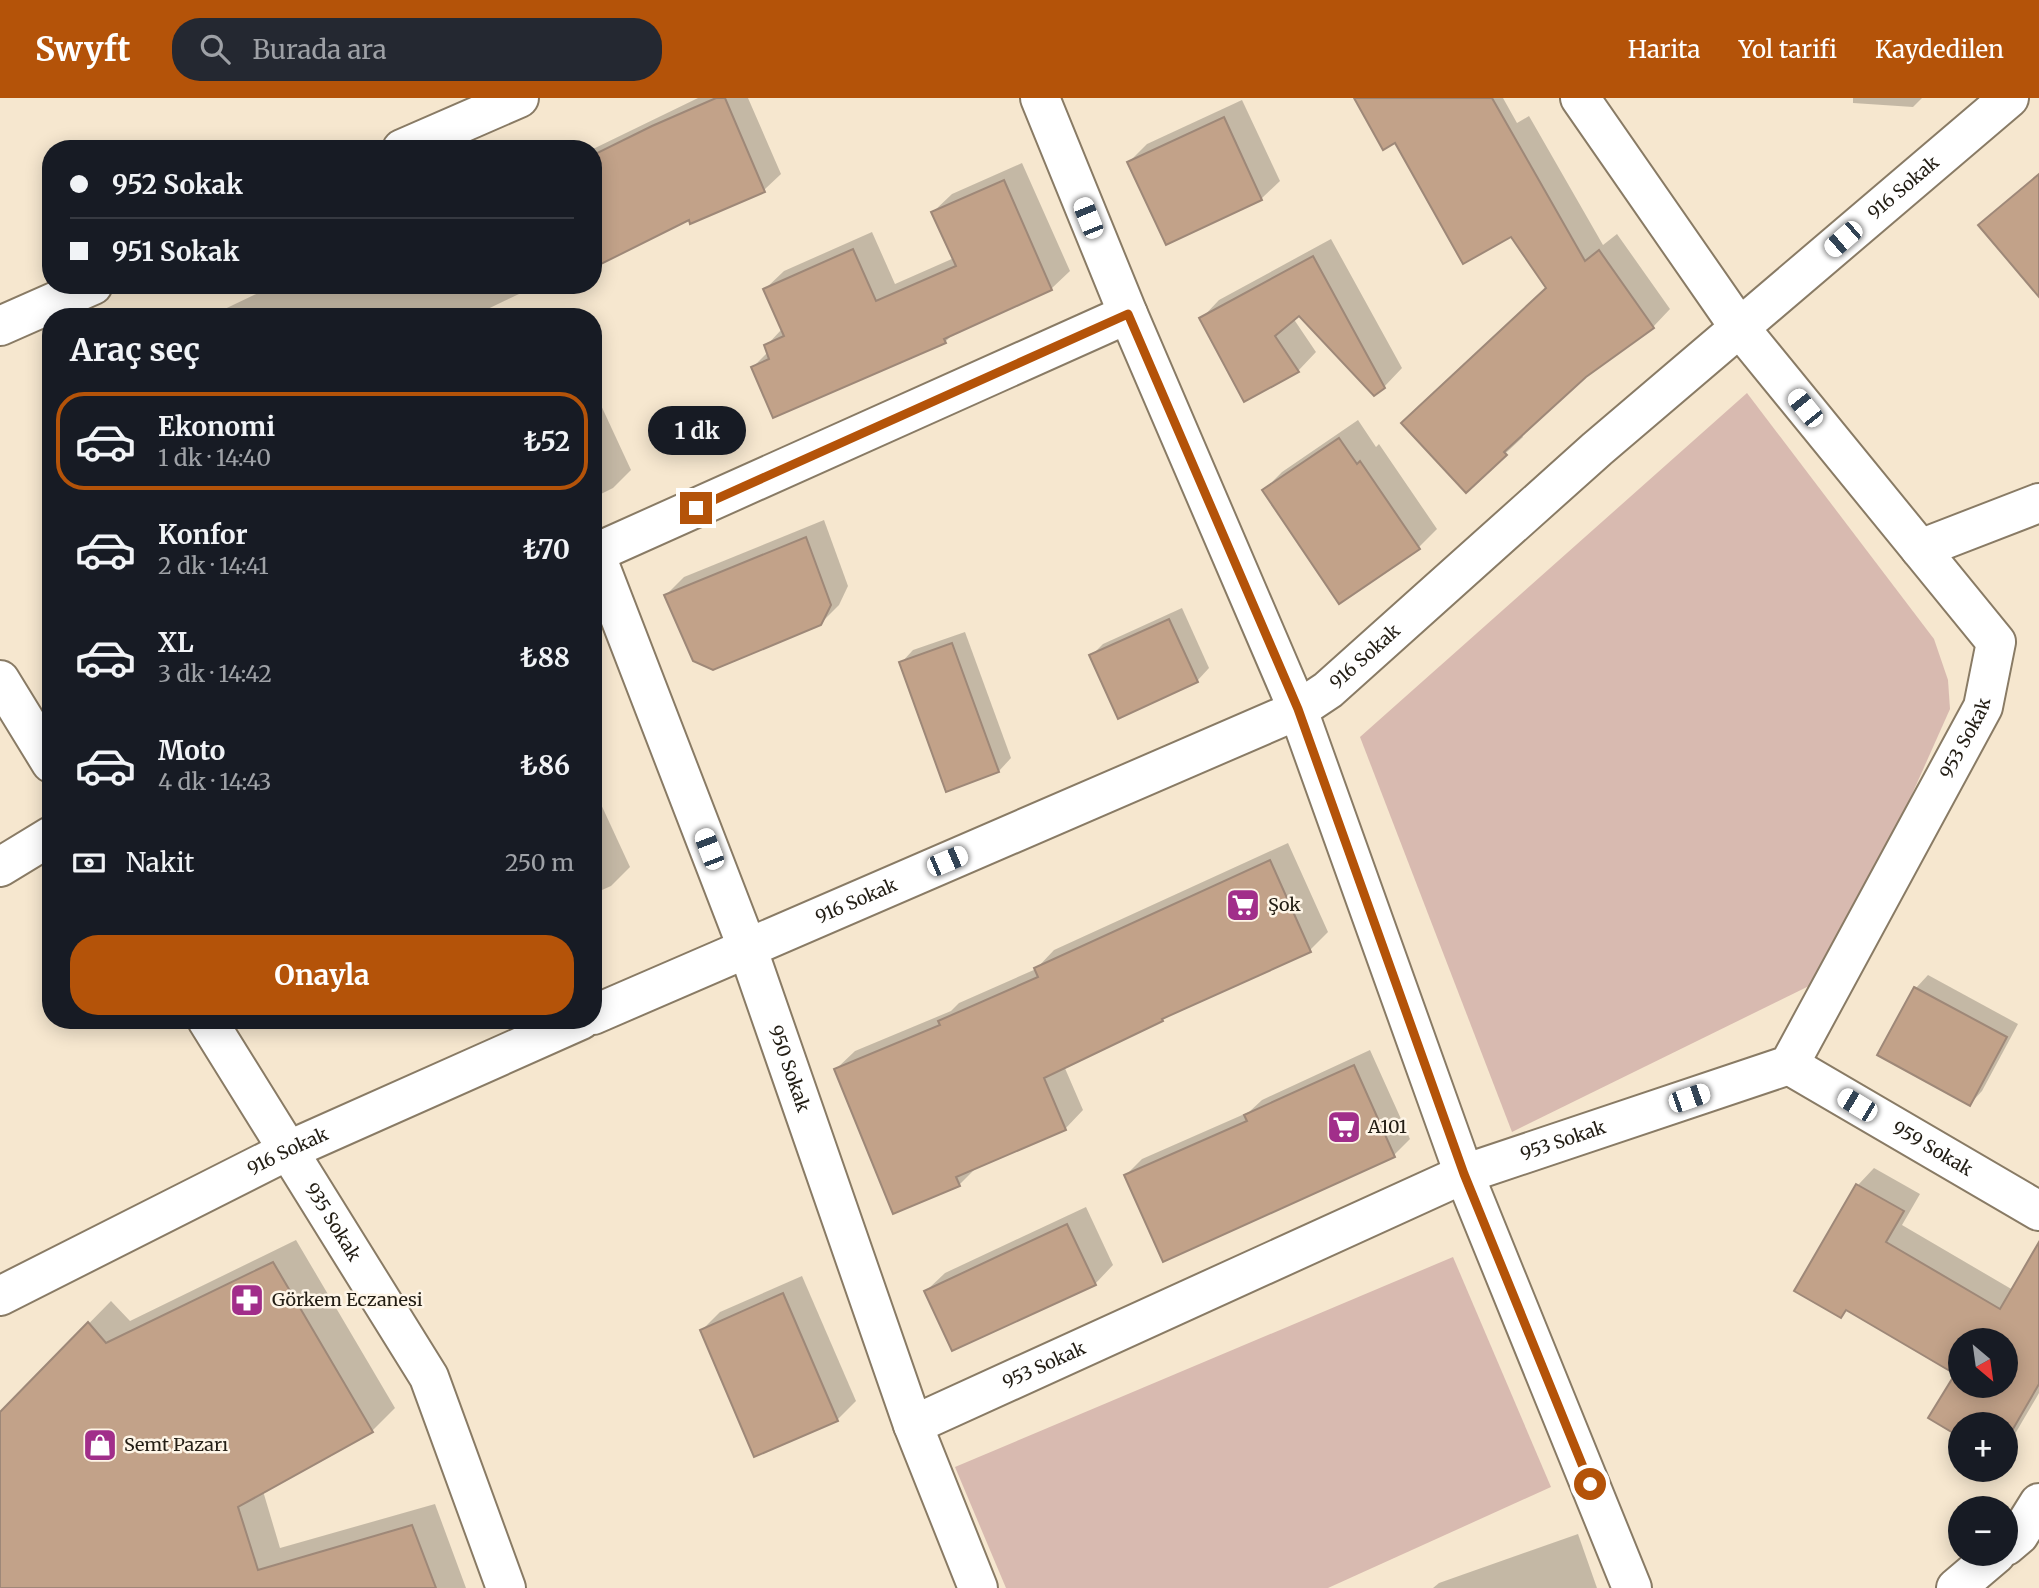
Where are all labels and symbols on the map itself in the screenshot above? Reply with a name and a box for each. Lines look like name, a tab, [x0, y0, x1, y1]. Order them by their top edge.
street label: 916 Sokak	[1863, 150, 1944, 224]
car	[1071, 195, 1106, 241]
car	[1821, 217, 1866, 261]
car	[1784, 385, 1827, 431]
callout: 1 dk	[647, 406, 745, 456]
route end	[680, 492, 712, 524]
street label: 916 Sokak	[1325, 619, 1405, 694]
street label: 953 Sokak	[1934, 695, 1996, 782]
car	[692, 826, 727, 872]
car	[924, 843, 971, 879]
street label: 916 Sokak	[812, 873, 901, 928]
supermarket icon: Şok	[1224, 886, 1262, 924]
place label: Şok	[1268, 893, 1301, 916]
street label: 950 Sokak	[764, 1022, 816, 1115]
car	[1666, 1081, 1713, 1115]
car	[1834, 1085, 1881, 1125]
supermarket icon: A101	[1325, 1108, 1363, 1146]
place label: A101	[1367, 1115, 1407, 1138]
street label: 953 Sokak	[1517, 1115, 1609, 1165]
street label: 959 Sokak	[1888, 1116, 1977, 1181]
street label: 916 Sokak	[243, 1122, 332, 1180]
street label: 935 Sokak	[300, 1178, 366, 1266]
pharmacy icon: Görkem Eczanesi	[228, 1281, 266, 1319]
place label: Görkem Eczanesi	[272, 1288, 423, 1311]
north arrow	[1948, 1328, 2018, 1398]
street label: 953 Sokak	[999, 1336, 1089, 1394]
shop icon: Semt Pazarı	[81, 1426, 119, 1464]
place label: Semt Pazarı	[124, 1433, 228, 1456]
route start	[1574, 1468, 1606, 1500]

